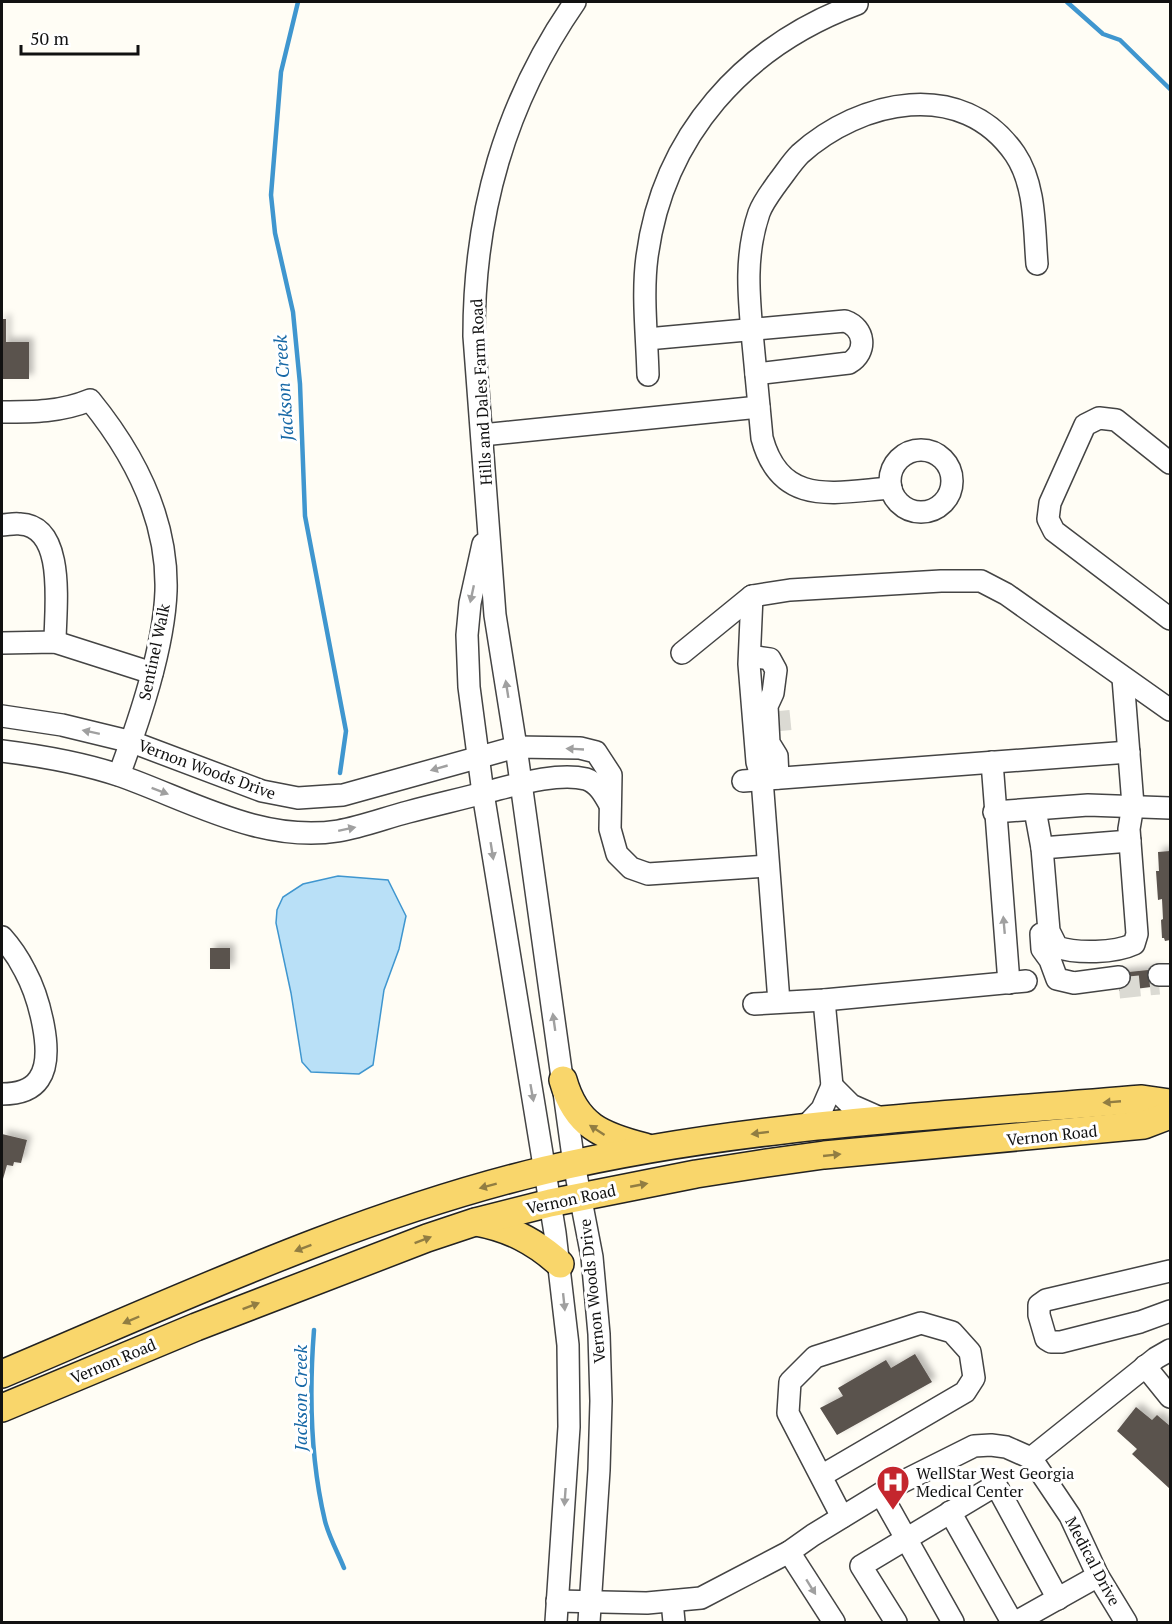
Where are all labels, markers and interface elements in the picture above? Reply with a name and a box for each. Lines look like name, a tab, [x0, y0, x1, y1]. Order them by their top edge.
scale bar	[21, 18, 138, 56]
text: 50 m	[30, 26, 70, 50]
street label: Hills and Dales Farm Road	[465, 298, 497, 486]
water label: Jackson Creek	[267, 334, 299, 443]
one-way arrow	[467, 585, 476, 604]
street label: Sentinel Walk	[133, 601, 175, 702]
one-way arrow	[502, 680, 511, 699]
one-way arrow	[82, 726, 100, 736]
street label: Vernon Woods Drive	[135, 734, 279, 804]
one-way arrow	[565, 744, 584, 753]
one-way arrow	[430, 764, 448, 773]
one-way arrow	[151, 786, 169, 796]
one-way arrow	[338, 824, 357, 833]
one-way arrow	[488, 842, 497, 861]
one-way arrow	[999, 915, 1009, 934]
one-way arrow	[550, 1012, 559, 1031]
one-way arrow	[527, 1084, 536, 1103]
one-way arrow	[1103, 1097, 1122, 1107]
street label: Vernon Road	[1006, 1119, 1099, 1151]
one-way arrow	[589, 1125, 606, 1136]
one-way arrow	[750, 1129, 769, 1138]
one-way arrow	[822, 1150, 841, 1160]
street label: Vernon Road	[524, 1179, 618, 1219]
one-way arrow	[630, 1180, 649, 1189]
one-way arrow	[479, 1181, 497, 1191]
street label: Vernon Woods Drive	[573, 1218, 611, 1364]
one-way arrow	[414, 1235, 432, 1245]
one-way arrow	[294, 1244, 312, 1253]
one-way arrow	[559, 1293, 569, 1312]
one-way arrow	[242, 1301, 260, 1310]
one-way arrow	[122, 1315, 139, 1324]
street label: Vernon Road	[67, 1333, 159, 1389]
water label: Jackson Creek	[288, 1345, 312, 1452]
place label: WellStar West Georgia Medical Center	[916, 1462, 1074, 1502]
hospital icon: WellStar West Georgia Medical Center	[875, 1464, 911, 1511]
one-way arrow	[560, 1487, 569, 1506]
street label: Medical Drive	[1060, 1513, 1126, 1609]
one-way arrow	[806, 1579, 817, 1595]

